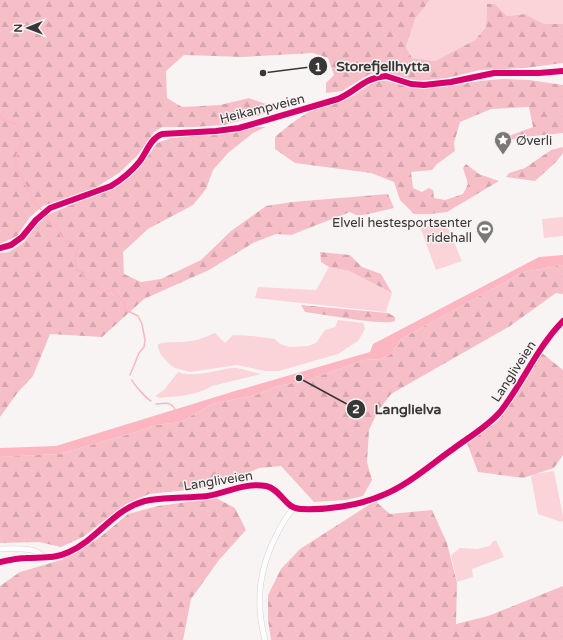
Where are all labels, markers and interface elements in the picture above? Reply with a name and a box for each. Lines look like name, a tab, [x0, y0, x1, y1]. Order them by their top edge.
north arrow	[8, 8, 48, 48]
text: N	[12, 24, 25, 33]
callout: Storefjellhytta	[308, 53, 438, 79]
text: Storefjellhytta	[336, 58, 430, 75]
text: 1	[314, 60, 322, 74]
street label: Heikampveien	[218, 91, 306, 127]
place icon: Øverli	[493, 130, 513, 155]
place label: Øverli	[516, 133, 552, 149]
place label: Elveli hestesportsenter ridehall	[332, 215, 472, 246]
sports icon: Elveli hestesportsenter ridehall	[475, 219, 495, 244]
street label: Langliveien	[488, 338, 540, 405]
callout: Langlielva	[346, 396, 449, 422]
text: Langlielva	[375, 401, 442, 418]
text: 2	[352, 402, 360, 416]
street label: Langliveien	[182, 468, 254, 494]

